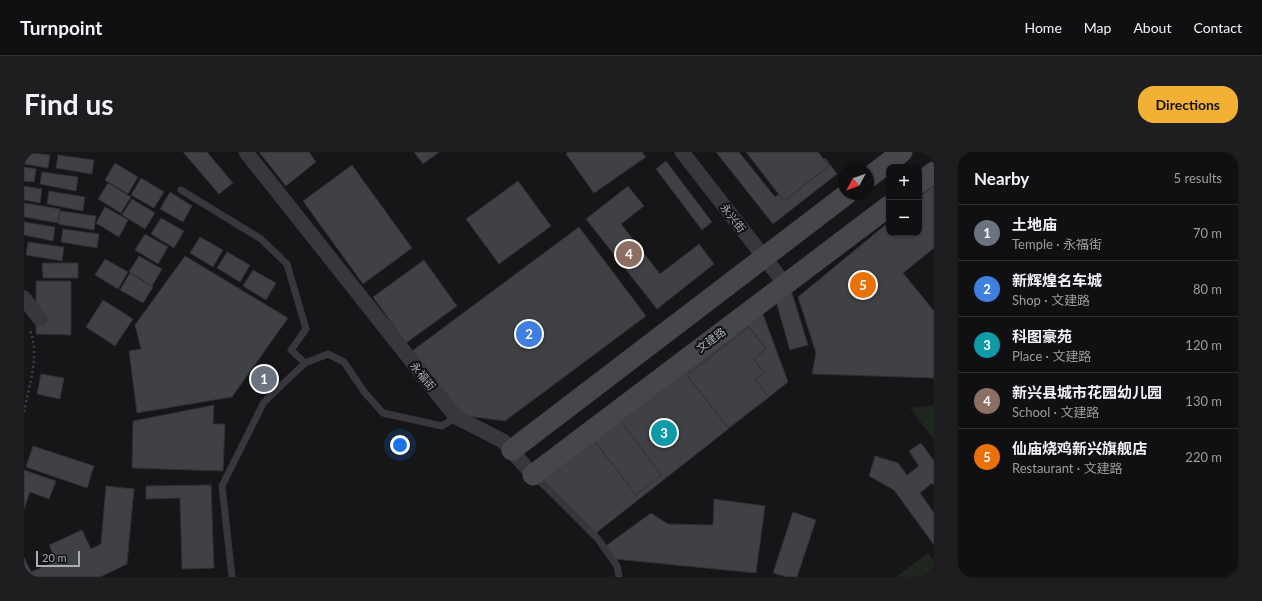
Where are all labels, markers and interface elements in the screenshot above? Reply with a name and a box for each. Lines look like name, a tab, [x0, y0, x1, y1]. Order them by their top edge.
text: Turnpoint	[20, 16, 102, 39]
text: Home	[1024, 19, 1062, 36]
text: Map	[1084, 19, 1111, 36]
text: About	[1133, 19, 1171, 36]
text: Contact	[1193, 19, 1242, 36]
button: Directions	[1138, 86, 1238, 123]
text: Find us	[24, 87, 114, 121]
north arrow	[838, 164, 874, 200]
map controls	[886, 164, 922, 236]
button: +	[886, 164, 922, 200]
text: Nearby	[974, 168, 1029, 189]
text: 5 results	[1174, 170, 1222, 186]
button: −	[886, 200, 922, 236]
street label: 永兴街	[718, 201, 749, 235]
text: 土地庙	[1012, 215, 1057, 233]
text: 1	[983, 225, 991, 241]
text: 70 m	[1193, 225, 1222, 241]
text: Temple · 永福街	[1012, 236, 1102, 252]
pin: 4	[616, 239, 642, 269]
pin: 5	[850, 270, 876, 300]
text: 新辉煌名车城	[1012, 271, 1102, 289]
text: 2	[983, 281, 991, 297]
text: 80 m	[1193, 281, 1222, 297]
text: Shop · 文建路	[1012, 292, 1090, 308]
pin: 2	[516, 319, 542, 349]
street label: 文建路	[694, 324, 728, 355]
text: 科图豪苑	[1012, 327, 1072, 345]
text: 3	[983, 337, 991, 353]
text: 120 m	[1185, 337, 1222, 353]
text: Place · 文建路	[1012, 348, 1091, 364]
street label: 永福街	[408, 359, 439, 393]
pin: 1	[251, 364, 277, 394]
text: 新兴县城市花园幼儿园	[1012, 383, 1162, 401]
text: 4	[983, 393, 991, 409]
text: 130 m	[1185, 393, 1222, 409]
text: School · 文建路	[1012, 404, 1099, 420]
pin: 3	[651, 418, 677, 448]
your location	[390, 435, 410, 455]
text: 仙庙烧鸡新兴旗舰店	[1012, 439, 1147, 457]
text: 5	[983, 449, 991, 465]
text: 220 m	[1185, 449, 1222, 465]
text: Restaurant · 文建路	[1012, 460, 1123, 476]
scale bar	[36, 549, 80, 568]
text: 20 m	[42, 551, 67, 564]

